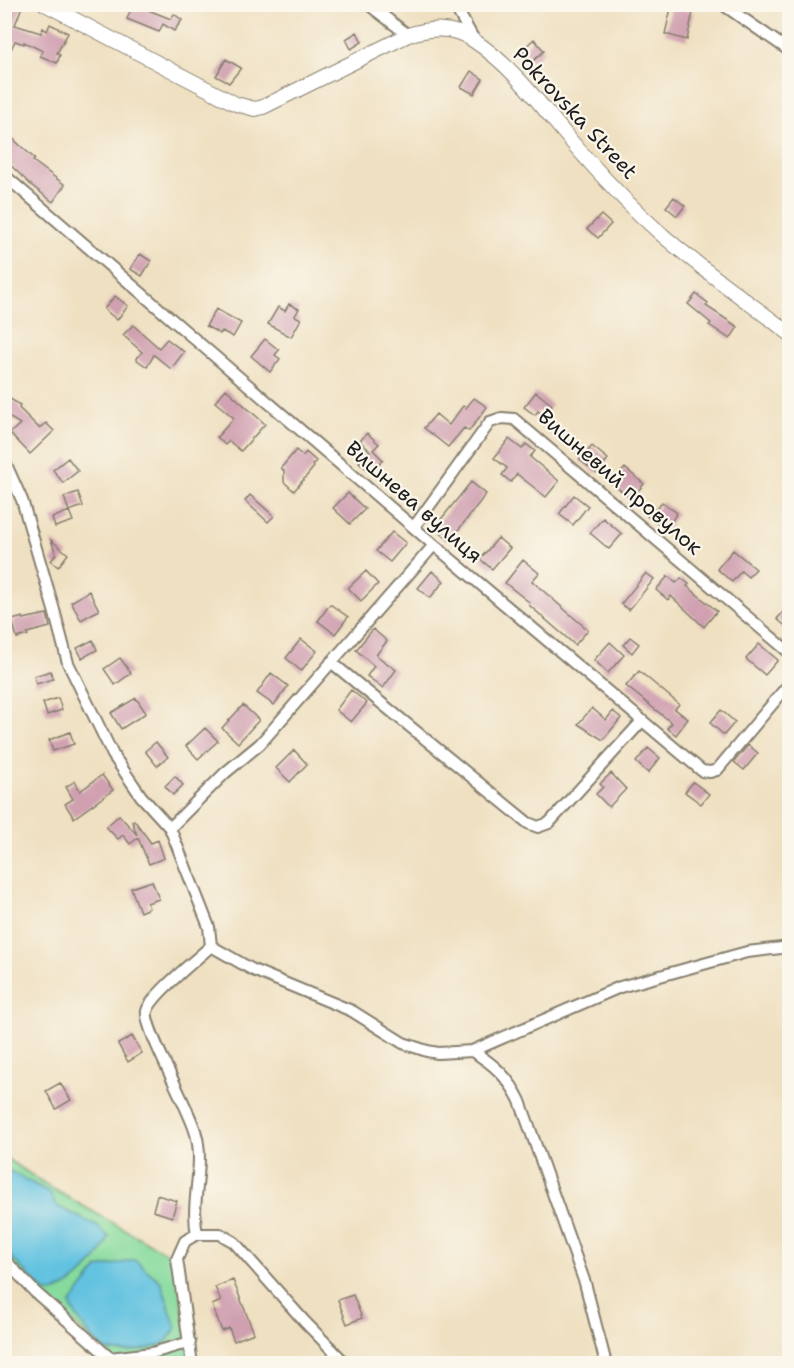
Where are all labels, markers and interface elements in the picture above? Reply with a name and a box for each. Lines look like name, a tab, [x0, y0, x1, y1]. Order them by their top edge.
street label: Pokrovska Street	[506, 41, 644, 185]
street label: Вишневий провулок	[532, 403, 708, 561]
street label: Вишнева вулиця	[340, 435, 488, 569]

